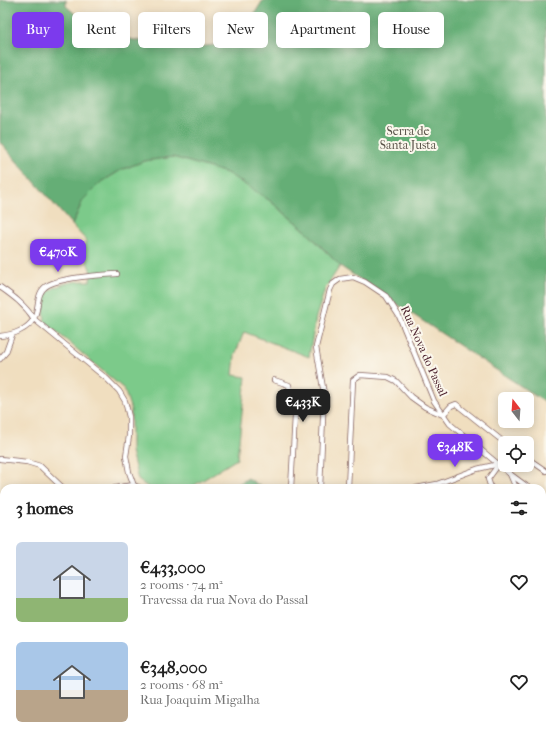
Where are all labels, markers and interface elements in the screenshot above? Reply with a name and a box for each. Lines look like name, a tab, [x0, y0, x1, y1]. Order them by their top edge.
chip: Buy	[12, 12, 64, 48]
chip: Rent	[72, 12, 130, 48]
chip: Filters	[138, 12, 205, 48]
chip: New	[213, 12, 268, 48]
chip: Apartment	[276, 12, 370, 48]
chip: House	[378, 12, 444, 48]
park label: Serra de Santa Justa	[380, 124, 437, 152]
pin: €470K	[30, 239, 86, 273]
text: €470K	[39, 244, 77, 259]
street label: Rua Nova do Passal	[398, 303, 451, 399]
pin: €433K	[275, 389, 331, 423]
north arrow	[498, 392, 534, 428]
map controls	[498, 392, 534, 472]
text: €433K	[285, 394, 321, 409]
pin: €348K	[427, 434, 483, 468]
button: locate	[498, 436, 534, 472]
text: €348K	[437, 439, 473, 454]
icon: filters	[508, 497, 530, 519]
text: 3 homes	[16, 498, 73, 518]
text: €433,000	[140, 557, 206, 577]
icon: home	[48, 558, 96, 606]
icon: heart	[508, 571, 530, 593]
text: 2 rooms · 74 m²	[140, 577, 223, 592]
text: Travessa da rua Nova do Passal	[140, 592, 308, 607]
text: €348,000	[140, 657, 207, 677]
icon: home	[48, 658, 96, 706]
icon: heart	[508, 671, 530, 693]
text: 2 rooms · 68 m²	[140, 677, 223, 692]
text: Rua Joaquim Migalha	[140, 692, 260, 707]

